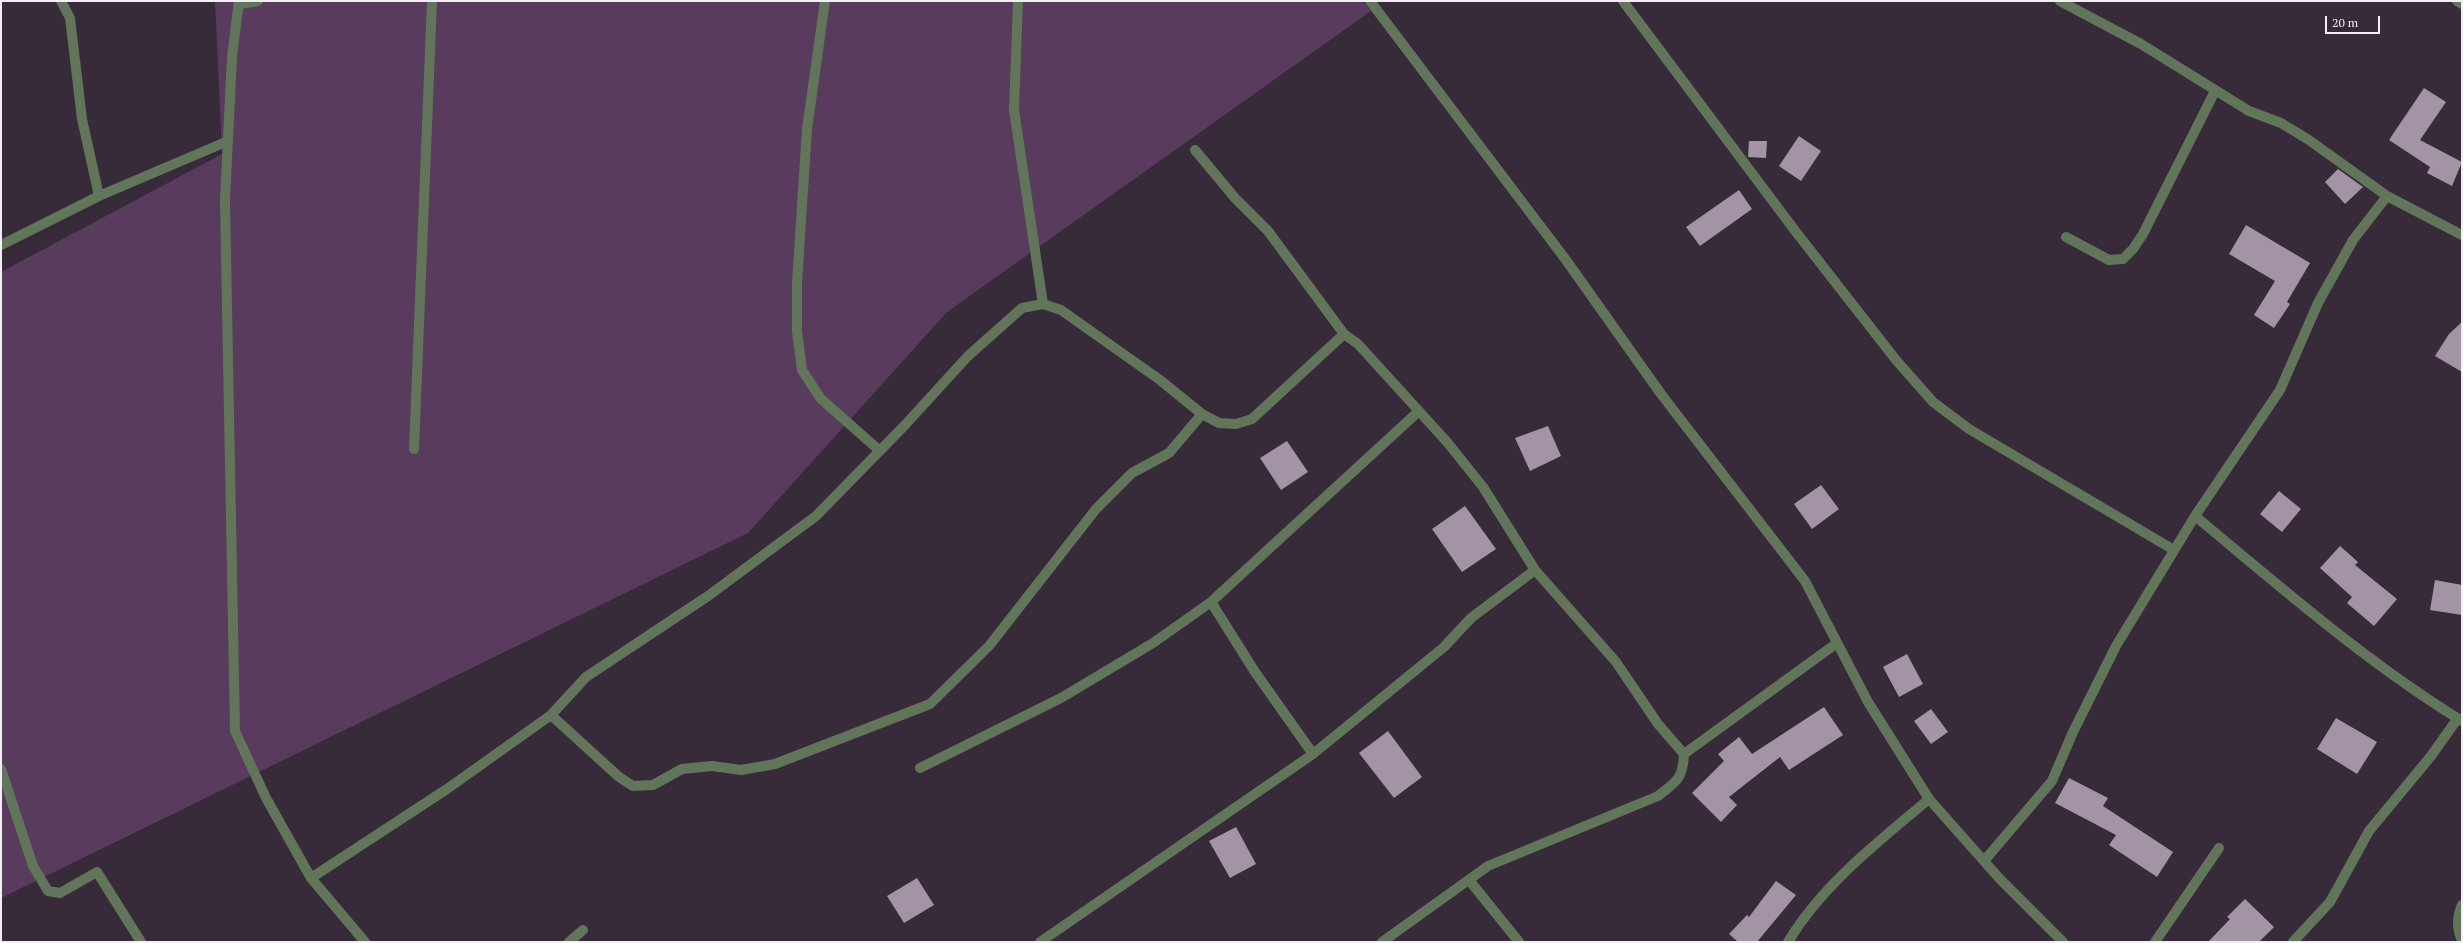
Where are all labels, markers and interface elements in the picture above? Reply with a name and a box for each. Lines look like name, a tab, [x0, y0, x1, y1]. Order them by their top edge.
scale bar	[2327, 8, 2382, 34]
text: 20 m	[2332, 15, 2358, 30]

